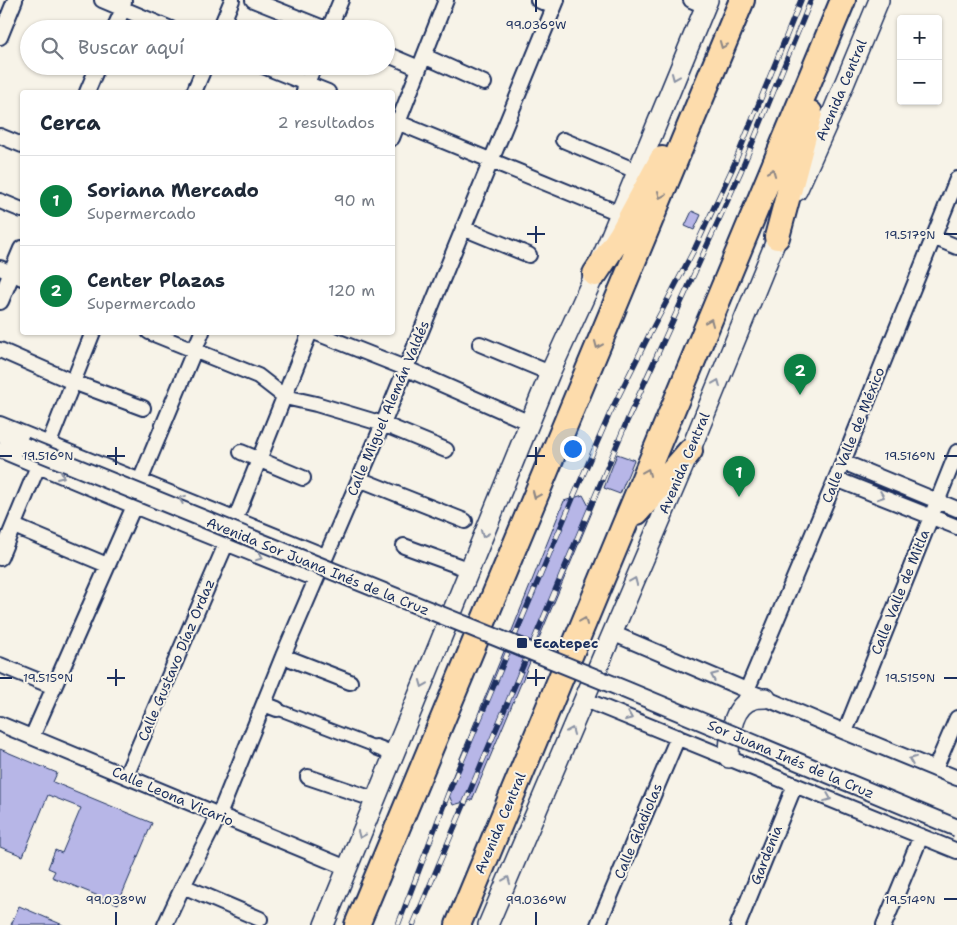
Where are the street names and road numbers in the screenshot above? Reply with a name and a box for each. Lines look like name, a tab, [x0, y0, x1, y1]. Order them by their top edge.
street label: Avenida Central	[811, 36, 871, 144]
street label: Calle Miguel Alemán Valdés	[343, 317, 433, 498]
street label: Calle Valle de México	[818, 364, 888, 506]
street label: Avenida Central	[654, 409, 714, 517]
street label: Avenida Sor Juana Inés de la Cruz	[204, 513, 432, 619]
street label: Calle Valle de Mitla	[867, 527, 933, 657]
street label: Calle Gustavo Díaz Ordaz	[134, 576, 218, 744]
street label: Sor Juana Inés de la Cruz	[705, 716, 877, 802]
street label: Calle Leona Vicario	[109, 762, 237, 830]
street label: Avenida Central	[470, 769, 530, 877]
street label: Calle Gladiolas	[610, 780, 666, 882]
street label: Gardenia	[746, 822, 786, 887]

